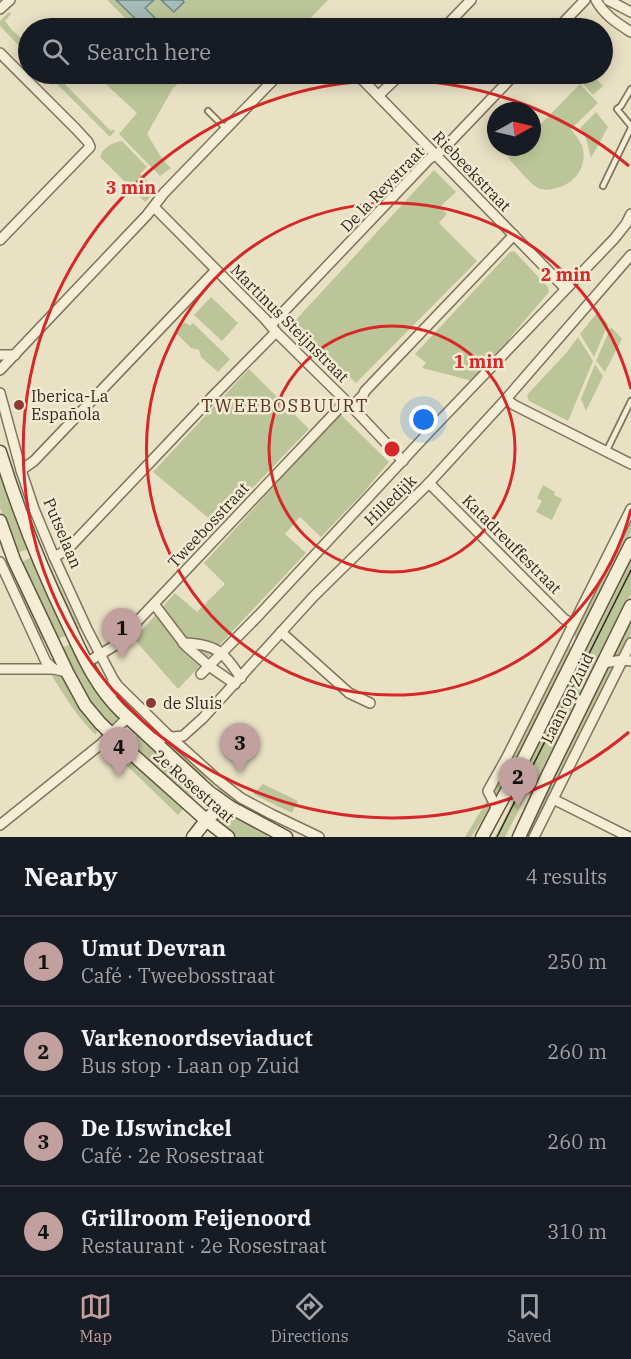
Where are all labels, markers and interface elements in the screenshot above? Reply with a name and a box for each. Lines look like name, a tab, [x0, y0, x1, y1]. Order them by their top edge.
search box	[18, 18, 613, 84]
icon: search	[39, 35, 72, 68]
text: Search here	[87, 37, 211, 66]
north arrow	[487, 102, 541, 156]
street label: Riebeekstraat	[429, 127, 516, 216]
street label: De la Reystraat	[336, 142, 428, 236]
text: 3 min	[106, 176, 156, 199]
street label: Martinus Steijnstraat	[227, 260, 354, 387]
text: 2 min	[541, 263, 591, 286]
text: 1 min	[454, 350, 504, 373]
place label: Iberica-La Española	[31, 386, 109, 424]
district label: TWEEBOSBUURT	[201, 394, 369, 417]
marker: Iberica-La Española	[12, 398, 26, 412]
your location	[409, 405, 438, 434]
centre of rings	[382, 439, 402, 459]
street label: Hilledijk	[360, 470, 421, 530]
street label: Tweebosstraat	[163, 478, 253, 572]
street label: Katadreuffestraat	[458, 490, 566, 598]
street label: Putselaan	[39, 495, 87, 571]
pin: 1	[102, 608, 142, 658]
street label: Laan op Zuid	[536, 649, 598, 747]
place label: de Sluis	[163, 693, 222, 713]
marker: de Sluis	[144, 696, 158, 710]
pin: 3	[220, 724, 260, 773]
pin: 4	[100, 728, 138, 777]
street label: 2e Rosestraat	[149, 745, 239, 827]
pin: 2	[498, 758, 538, 807]
text: Nearby	[24, 859, 118, 893]
text: 4 results	[526, 863, 607, 890]
text: Umut Devran	[81, 933, 226, 962]
text: 1	[38, 948, 50, 975]
text: 250 m	[547, 948, 607, 975]
text: Café · Tweebosstraat	[81, 962, 275, 989]
text: Varkenoordseviaduct	[81, 1023, 313, 1052]
text: 2	[38, 1038, 50, 1065]
text: 260 m	[547, 1038, 607, 1065]
text: Bus stop · Laan op Zuid	[81, 1052, 300, 1079]
text: De IJswinckel	[81, 1113, 232, 1142]
text: 3	[38, 1128, 50, 1155]
text: 260 m	[547, 1128, 607, 1155]
text: Café · 2e Rosestraat	[81, 1142, 264, 1169]
text: Grillroom Feijenoord	[81, 1203, 311, 1232]
text: 4	[38, 1218, 50, 1245]
text: 310 m	[547, 1218, 607, 1245]
text: Restaurant · 2e Rosestraat	[81, 1232, 327, 1259]
tab: Map	[79, 1290, 112, 1346]
tab: Directions	[271, 1290, 349, 1346]
tab: Saved	[507, 1290, 552, 1346]

